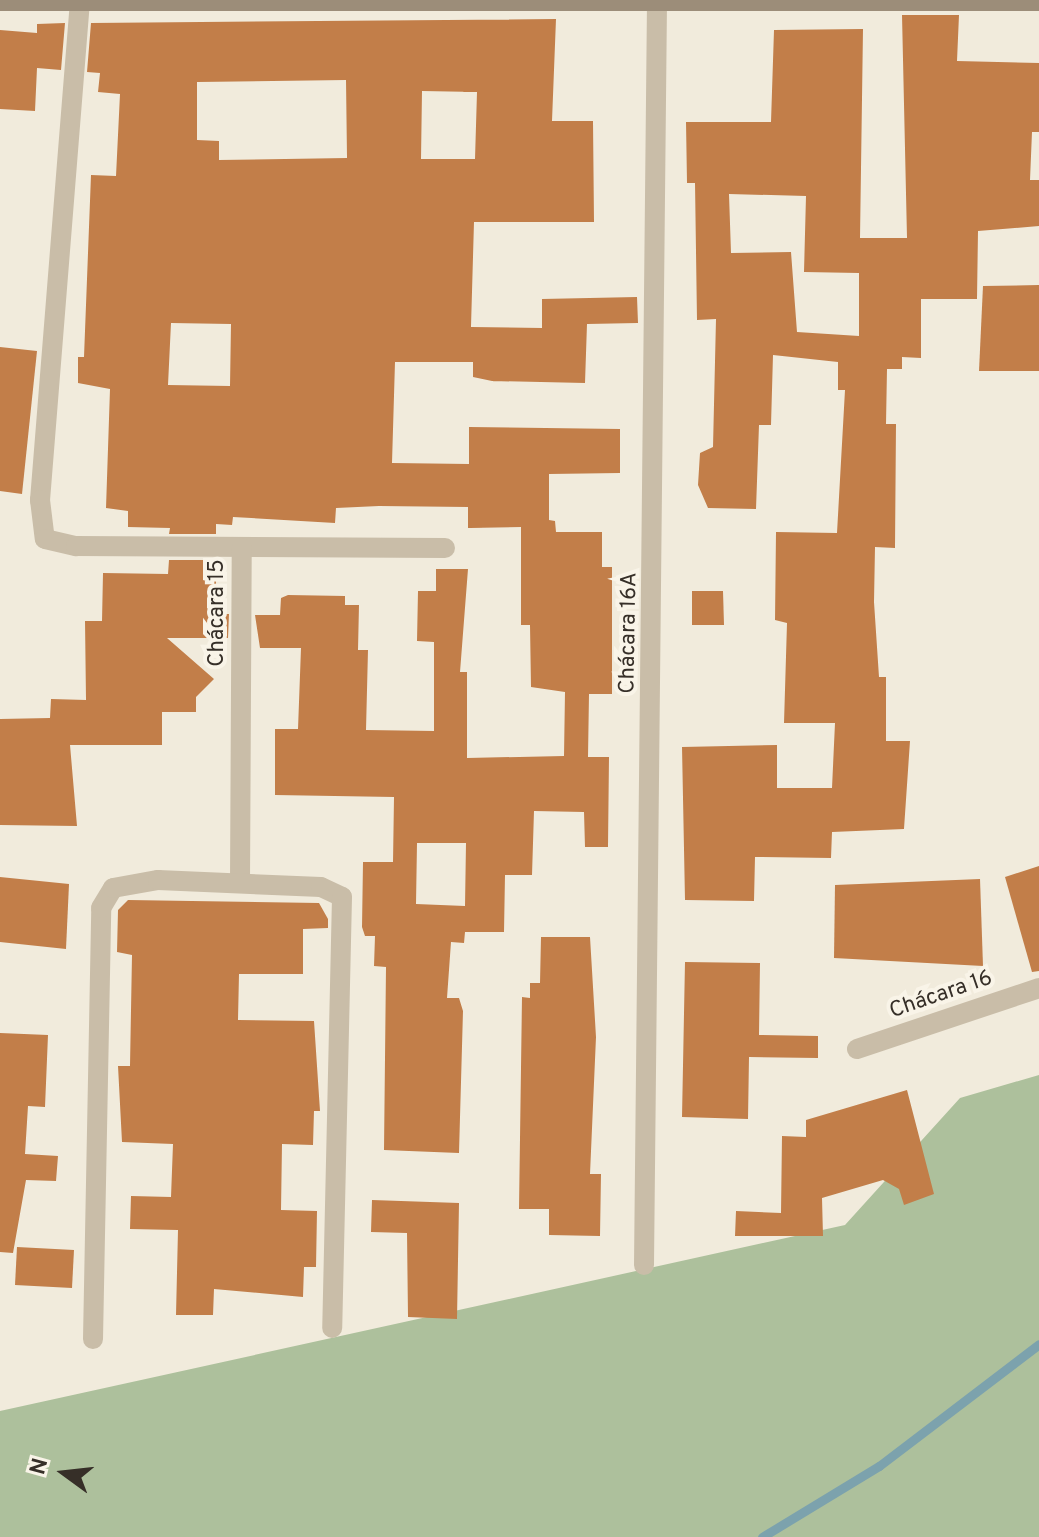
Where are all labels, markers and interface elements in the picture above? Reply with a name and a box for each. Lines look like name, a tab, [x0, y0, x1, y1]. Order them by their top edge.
street label: Chácara 15	[205, 559, 231, 667]
street label: Chácara 16A	[615, 572, 643, 694]
street label: Chácara 16	[886, 965, 996, 1025]
north arrow	[24, 1433, 104, 1513]
text: N	[25, 1456, 55, 1478]

